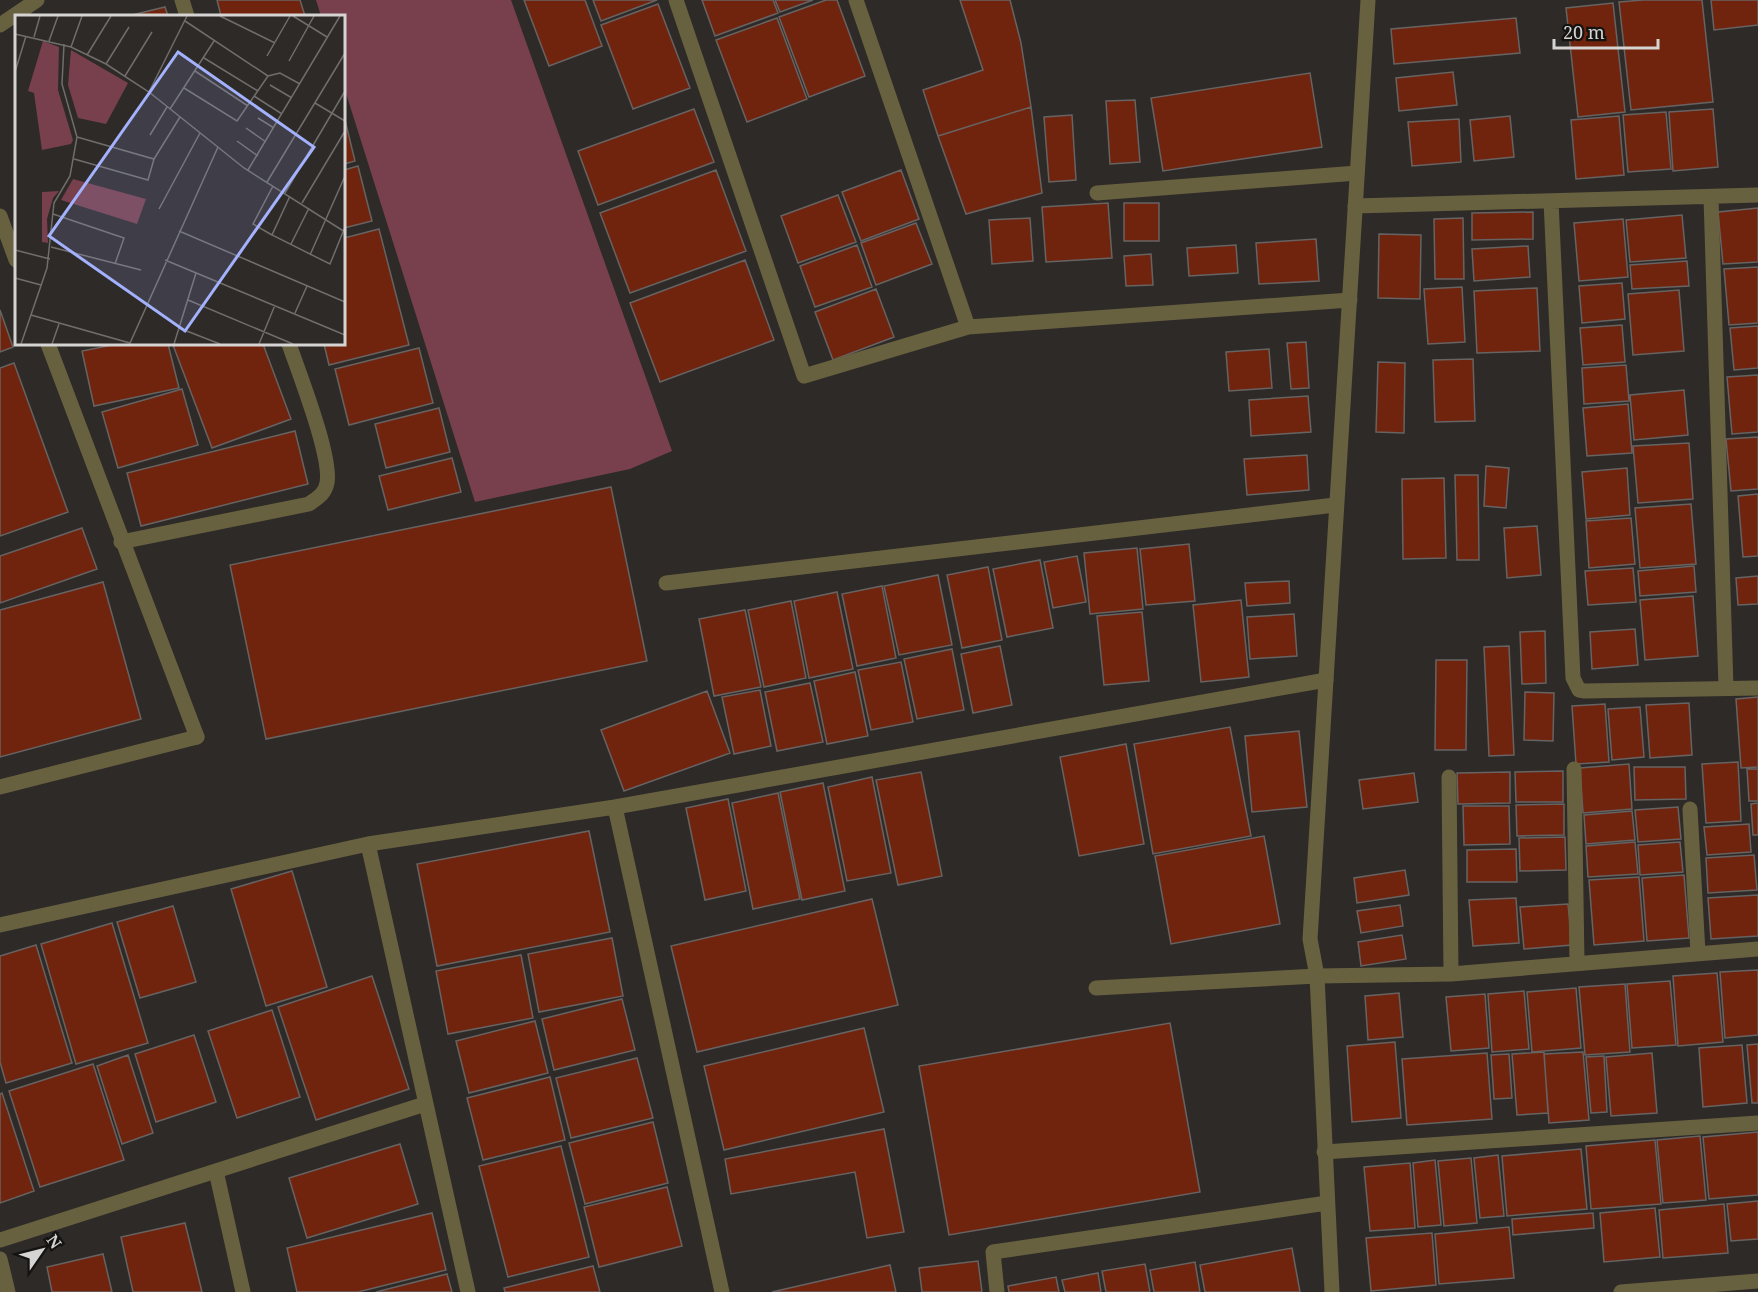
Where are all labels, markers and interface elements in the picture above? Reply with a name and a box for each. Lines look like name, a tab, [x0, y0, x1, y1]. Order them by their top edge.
scale bar	[1554, 12, 1658, 50]
inset map	[15, 15, 345, 345]
text: 20 m	[1563, 20, 1605, 44]
north arrow	[12, 1220, 72, 1280]
text: N	[42, 1230, 67, 1253]

